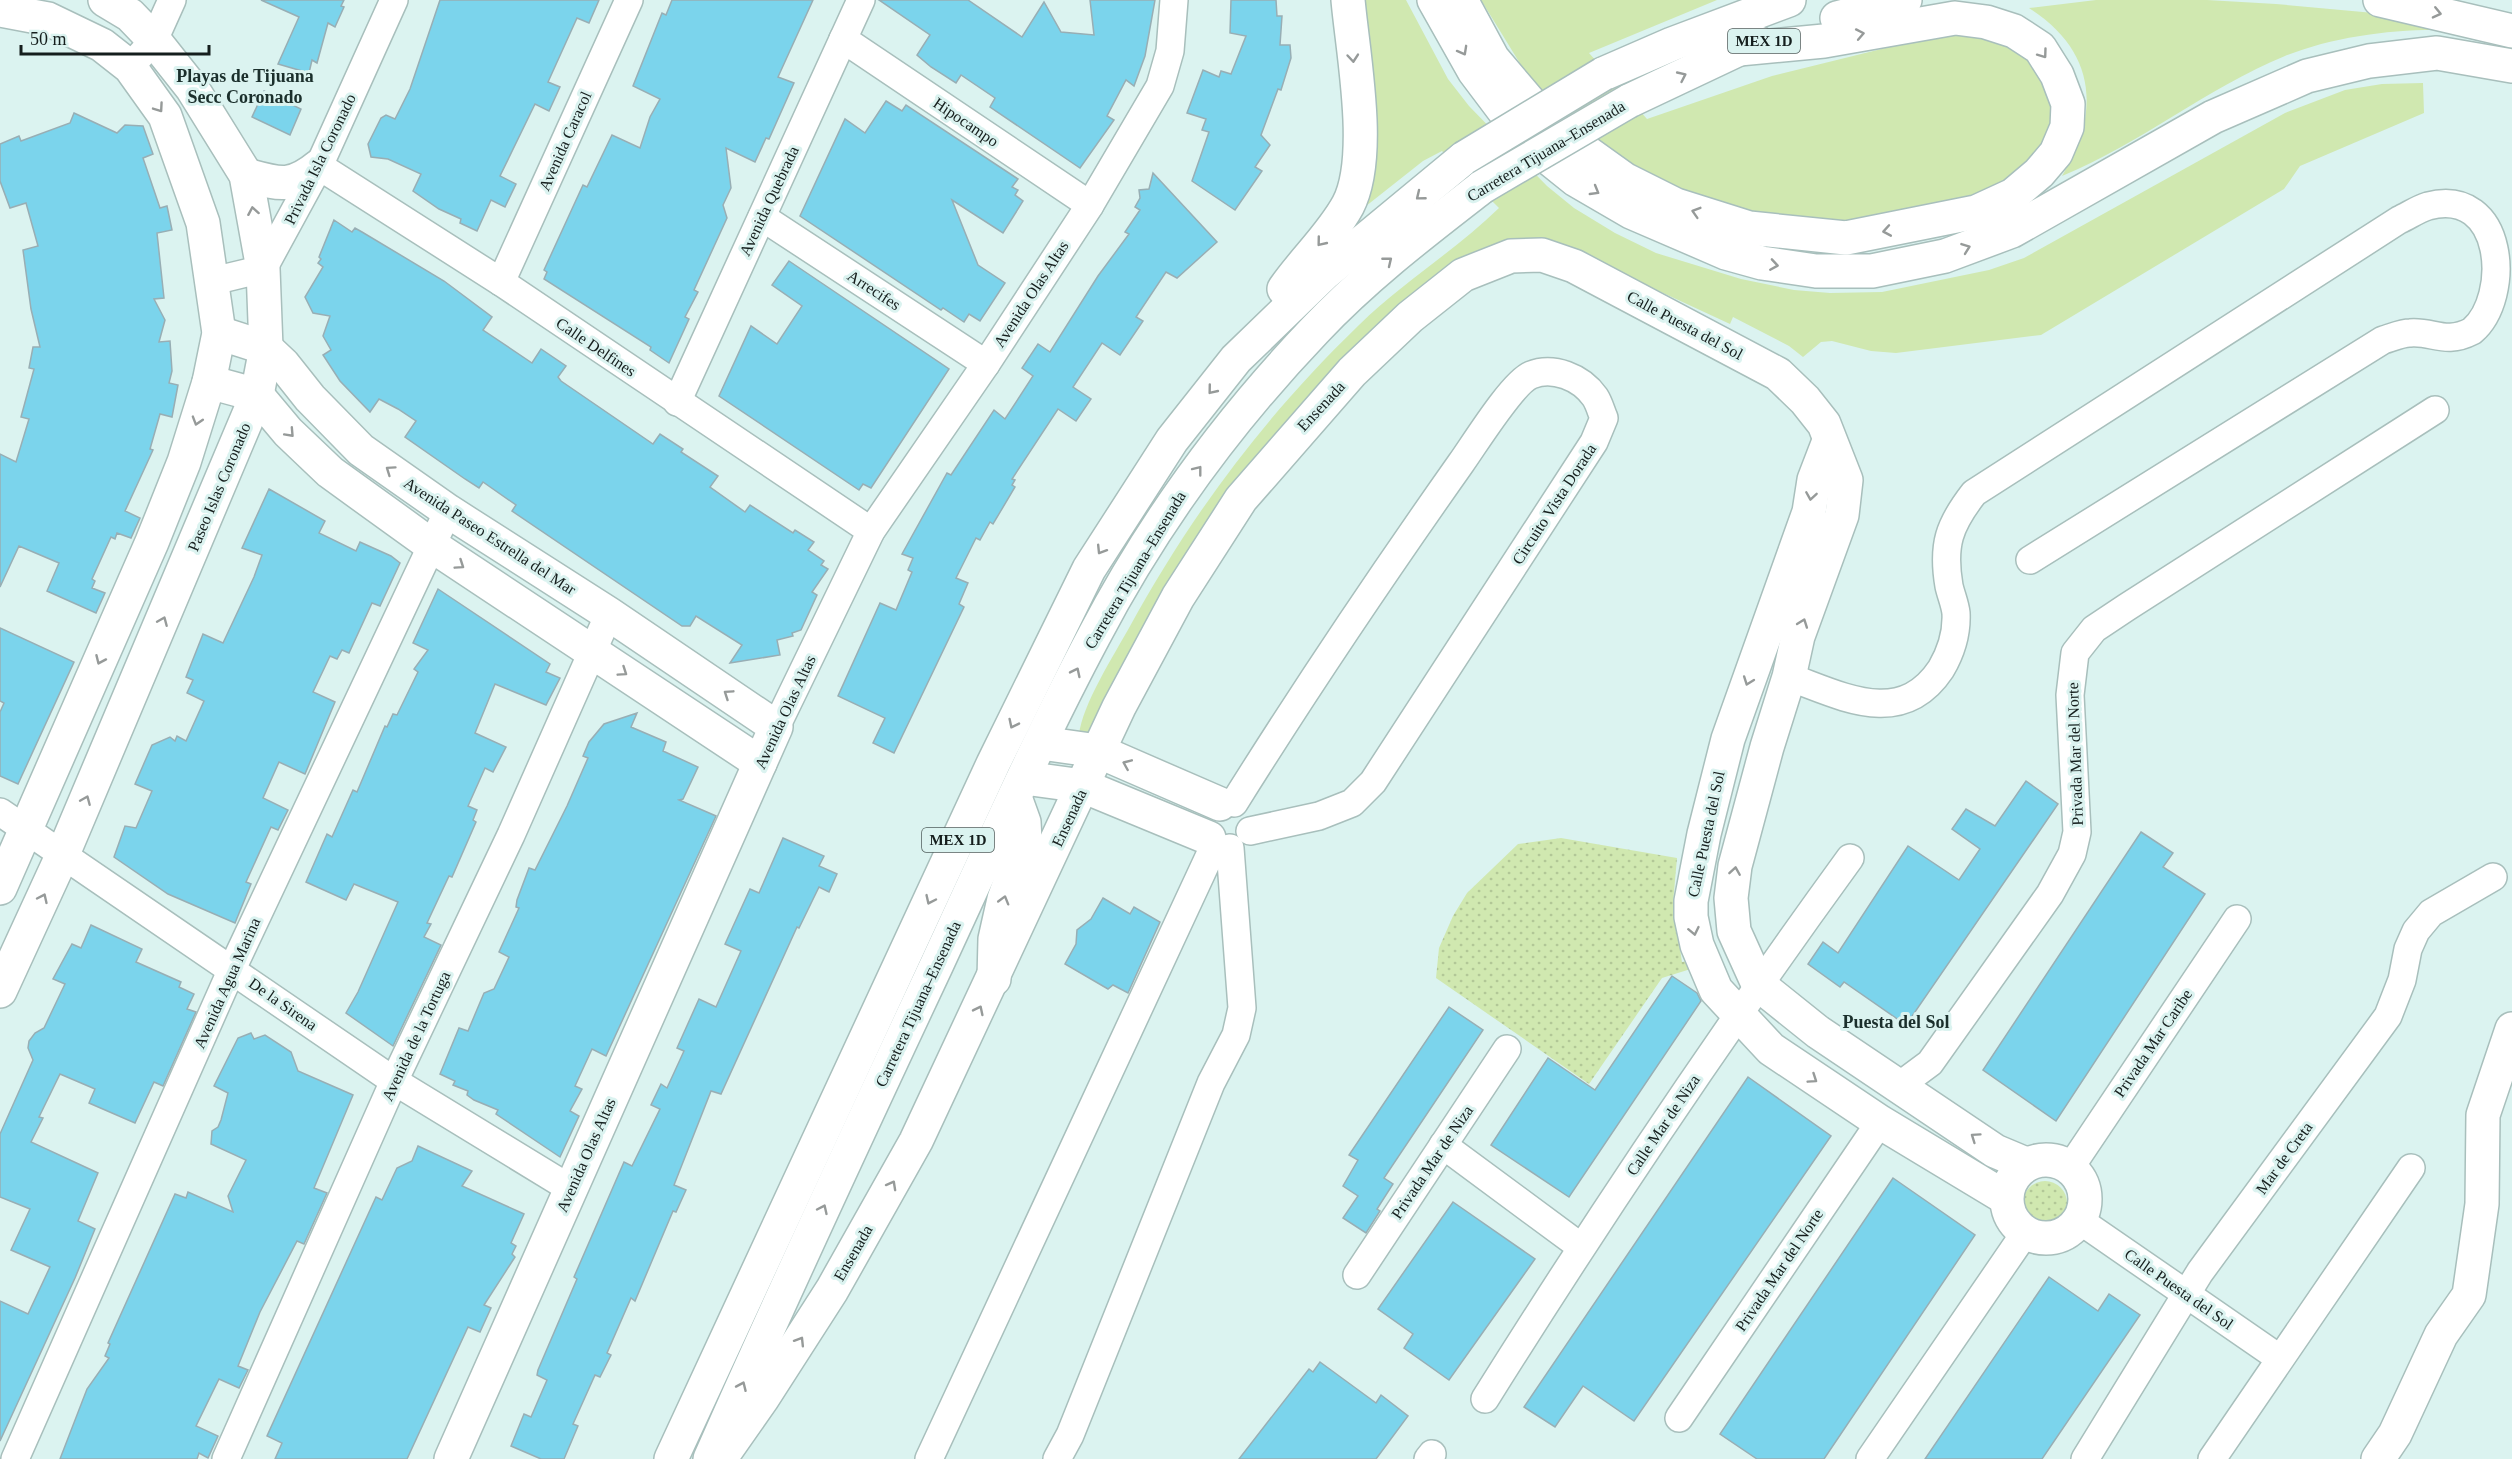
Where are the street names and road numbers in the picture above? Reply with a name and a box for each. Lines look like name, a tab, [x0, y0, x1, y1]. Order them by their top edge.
road number: MEX 1D	[1728, 29, 1800, 53]
street label: Avenida Caracol	[536, 88, 595, 193]
street label: Privada Isla Coronado	[281, 91, 359, 227]
street label: Hipocampo	[930, 94, 1002, 151]
street label: Carretera Tijuana–Ensenada	[1464, 97, 1628, 206]
street label: Avenida Quebrada	[736, 143, 802, 259]
street label: Avenida Olas Altas	[990, 238, 1072, 350]
street label: Arrecifes	[844, 267, 904, 313]
street label: Calle Puesta del Sol	[1624, 287, 1746, 363]
street label: Calle Delfines	[553, 314, 639, 380]
street label: Ensenada	[1294, 378, 1348, 434]
street label: Paseo Islas Coronado	[184, 420, 254, 554]
street label: Circuito Vista Dorada	[1509, 441, 1599, 567]
street label: Avenida Paseo Estrella del Mar	[401, 474, 580, 598]
street label: Carretera Tijuana–Ensenada	[1081, 488, 1190, 652]
street label: Avenida Olas Altas	[751, 653, 819, 771]
street label: Privada Mar del Norte	[2064, 682, 2086, 826]
street label: Calle Puesta del Sol	[1684, 769, 1728, 899]
street label: Ensenada	[1048, 787, 1090, 849]
road number: MEX 1D	[922, 828, 994, 852]
street label: Avenida Agua Marina	[191, 915, 264, 1051]
street label: Carretera Tijuana–Ensenada	[872, 918, 965, 1090]
street label: Avenida de la Tortuga	[379, 969, 454, 1104]
street label: De la Sirena	[246, 974, 320, 1034]
street label: Privada Mar Caribe	[2111, 986, 2195, 1100]
street label: Calle Mar de Niza	[1623, 1071, 1703, 1179]
street label: Avenida Olas Altas	[553, 1095, 619, 1215]
street label: Privada Mar de Niza	[1388, 1102, 1476, 1222]
street label: Mar de Creta	[2252, 1119, 2316, 1197]
street label: Privada Mar del Norte	[1732, 1206, 1826, 1334]
street label: Ensenada	[830, 1222, 876, 1284]
street label: Calle Puesta del Sol	[2122, 1245, 2237, 1333]

